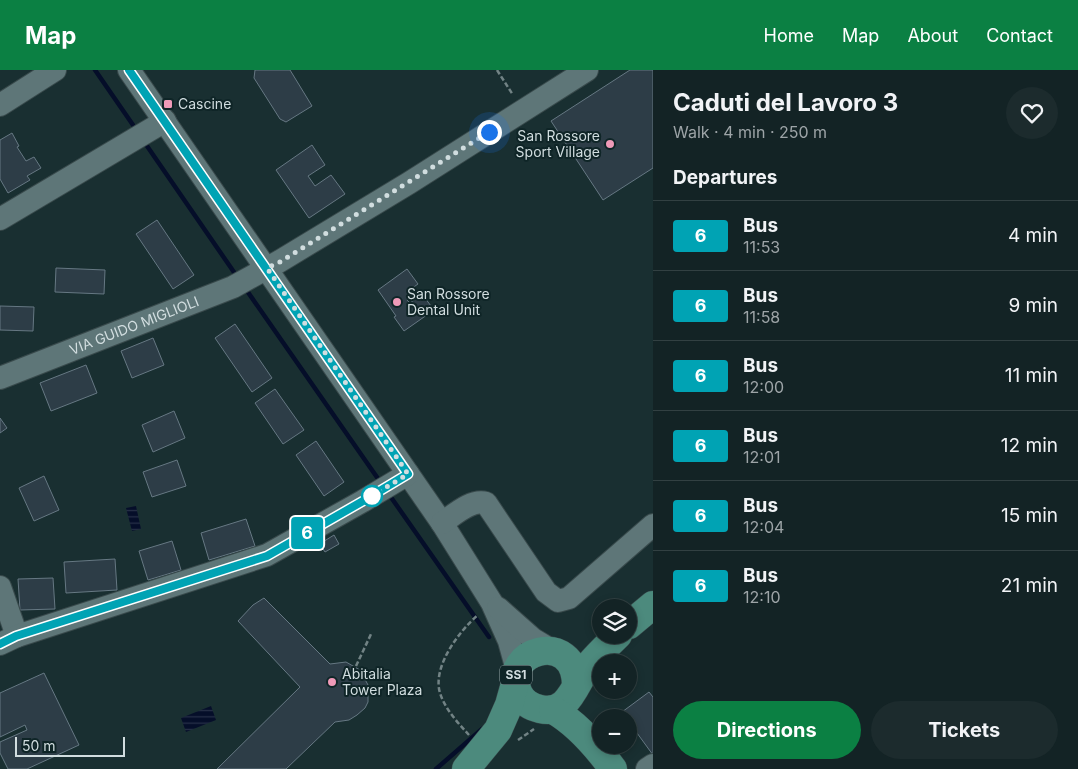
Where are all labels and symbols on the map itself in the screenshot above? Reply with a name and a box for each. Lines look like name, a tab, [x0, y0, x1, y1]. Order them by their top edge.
place label: Cascine	[178, 95, 231, 112]
marker: Cascine	[162, 98, 174, 110]
your location	[477, 120, 502, 145]
place label: San Rossore Sport Village	[516, 127, 600, 160]
marker: San Rossore Sport Village	[604, 138, 616, 150]
place label: San Rossore Dental Unit	[407, 285, 490, 318]
street label: VIA GUIDO MIGLIOLI	[67, 292, 201, 358]
marker: San Rossore Dental Unit	[391, 296, 403, 308]
unlabelled marker	[361, 485, 383, 507]
line badge: 6	[291, 517, 323, 549]
place label: Abitalia Tower Plaza	[342, 665, 422, 698]
road number: SS1	[500, 666, 532, 684]
marker: Abitalia Tower Plaza	[326, 676, 338, 688]
scale bar	[15, 734, 125, 757]

